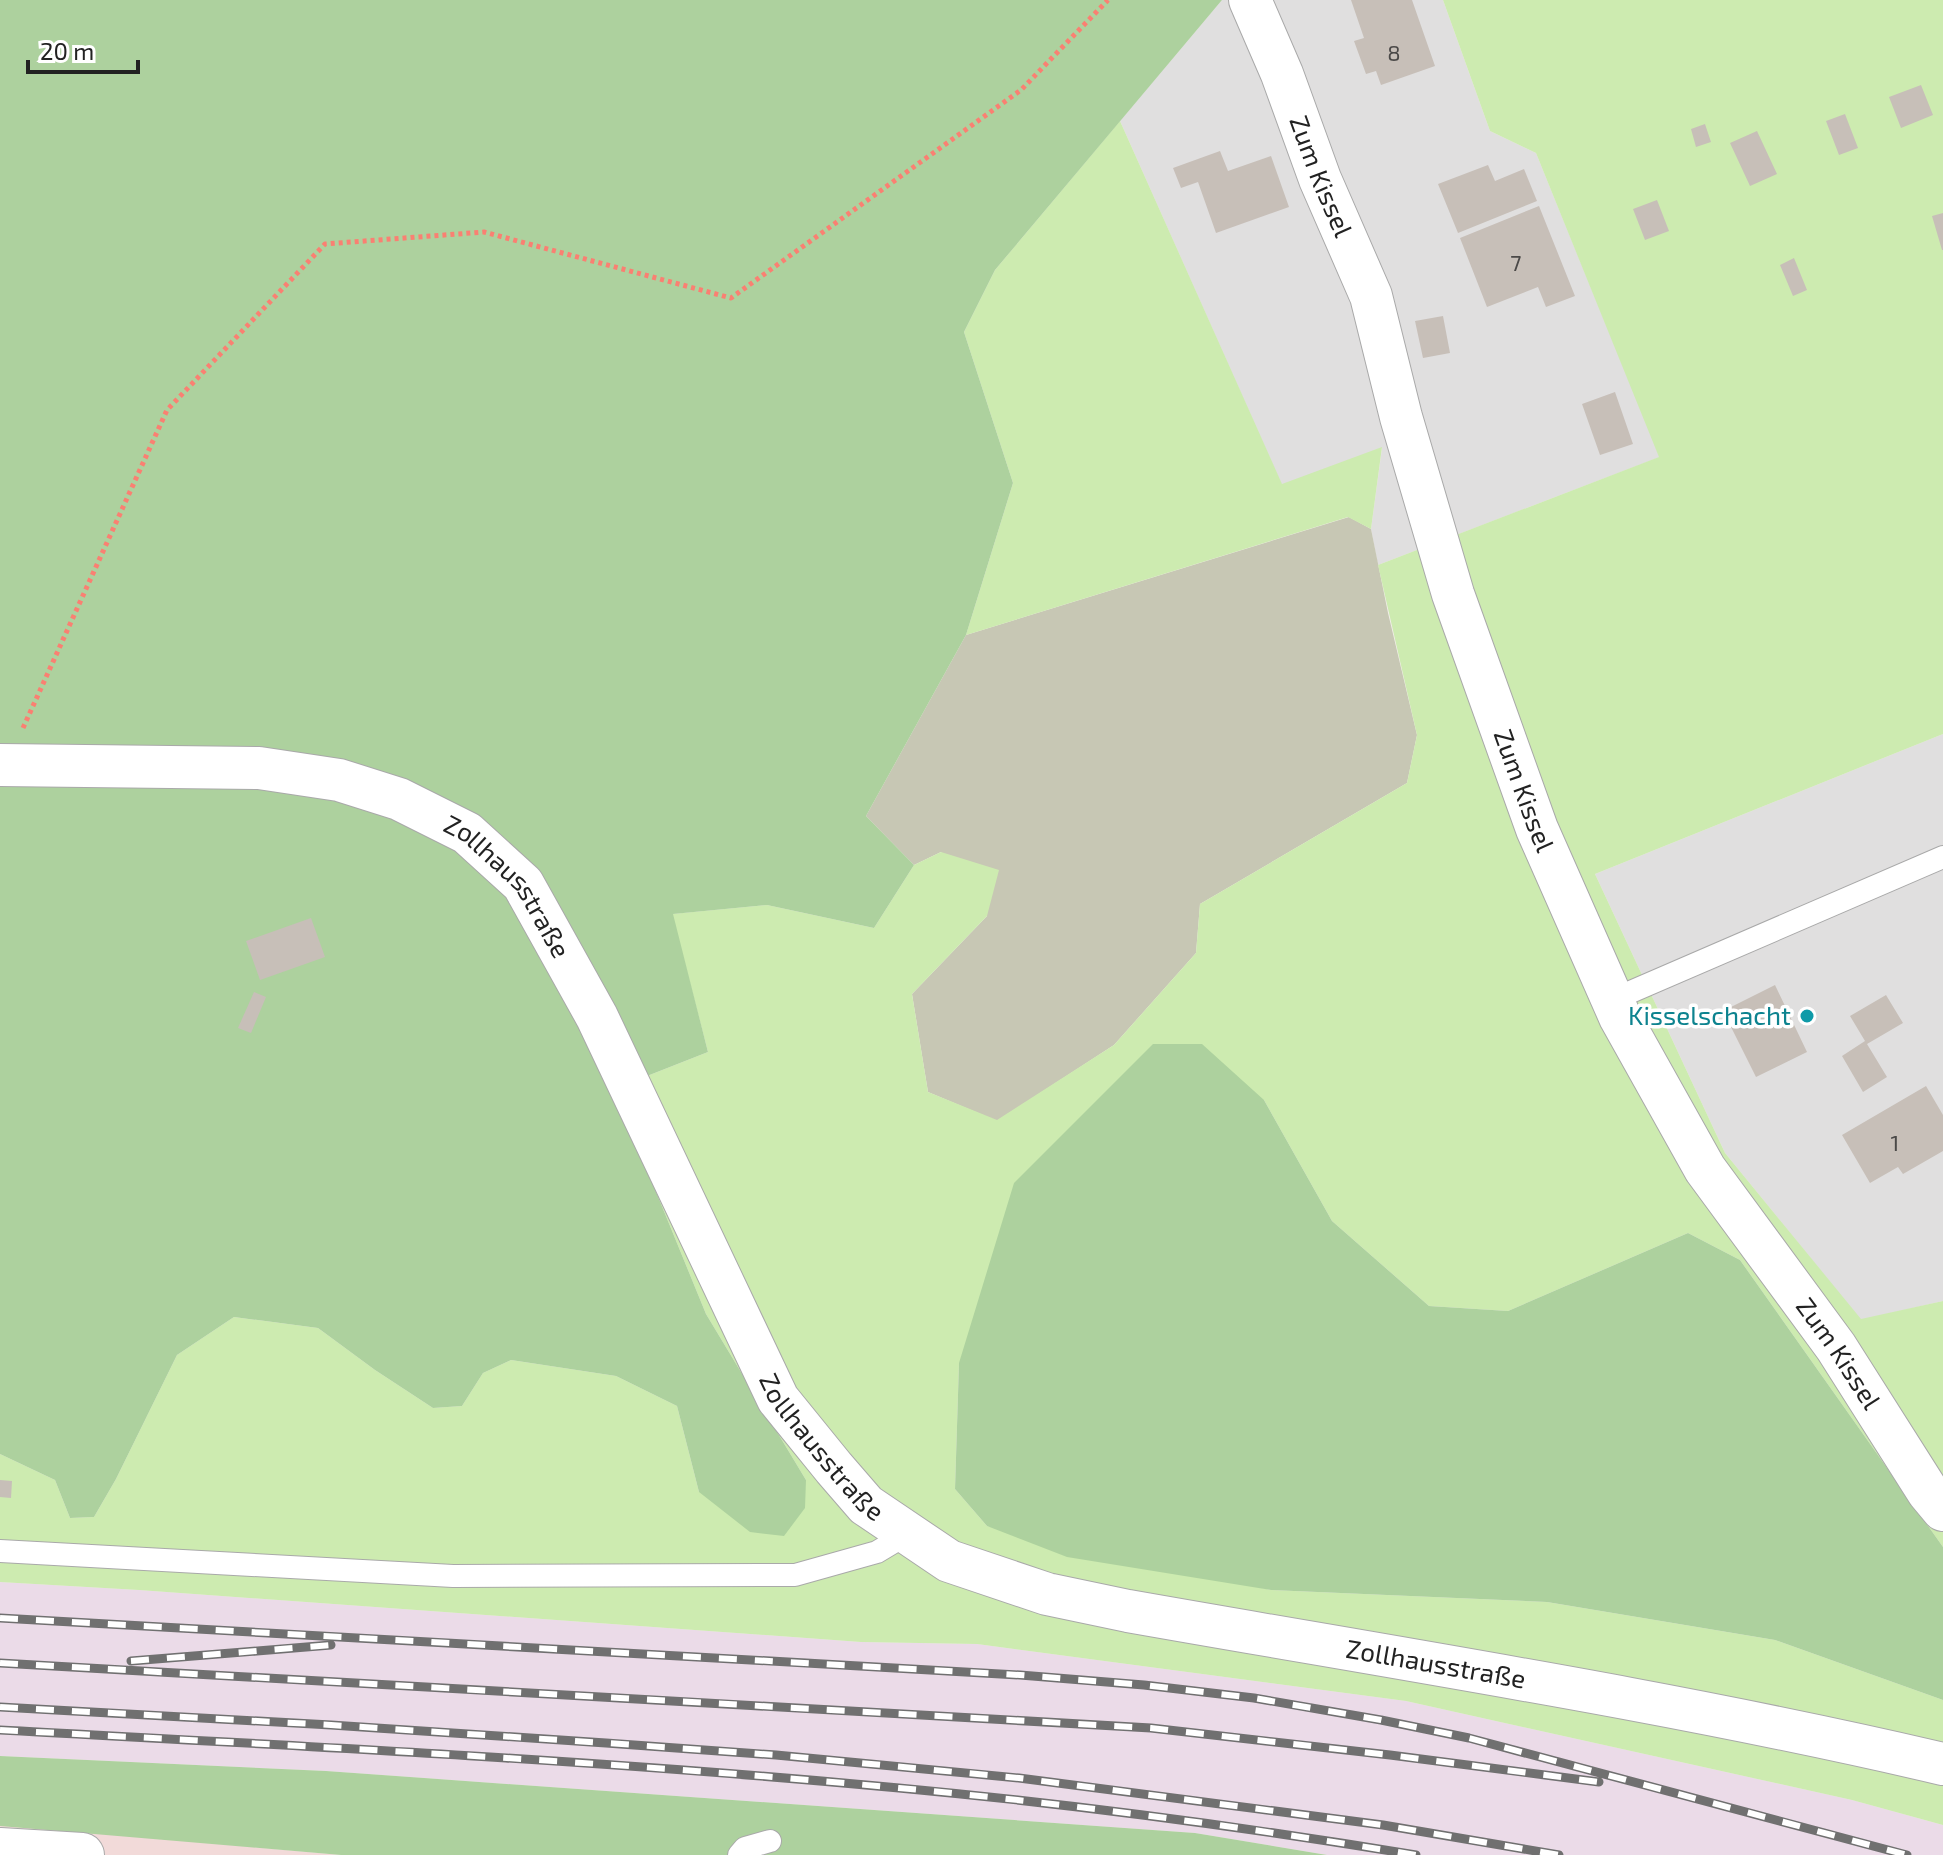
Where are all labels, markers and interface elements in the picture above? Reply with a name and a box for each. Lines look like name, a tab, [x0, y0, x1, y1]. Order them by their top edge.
scale bar	[28, 24, 138, 74]
text: 20 m	[40, 36, 94, 65]
house number: 8	[1387, 39, 1401, 65]
street label: Zum Kissel	[1284, 111, 1360, 241]
house number: 7	[1510, 249, 1522, 275]
street label: Zum Kissel	[1489, 725, 1562, 856]
street label: Zollhausstraße	[439, 807, 578, 963]
place label: Kisselschacht	[1628, 999, 1791, 1030]
marker: Kisselschacht	[1798, 1007, 1816, 1025]
house number: 1	[1891, 1129, 1899, 1155]
street label: Zum Kissel	[1791, 1291, 1888, 1414]
street label: Zollhausstraße	[754, 1368, 890, 1526]
street label: Zollhausstraße	[1344, 1632, 1528, 1694]

